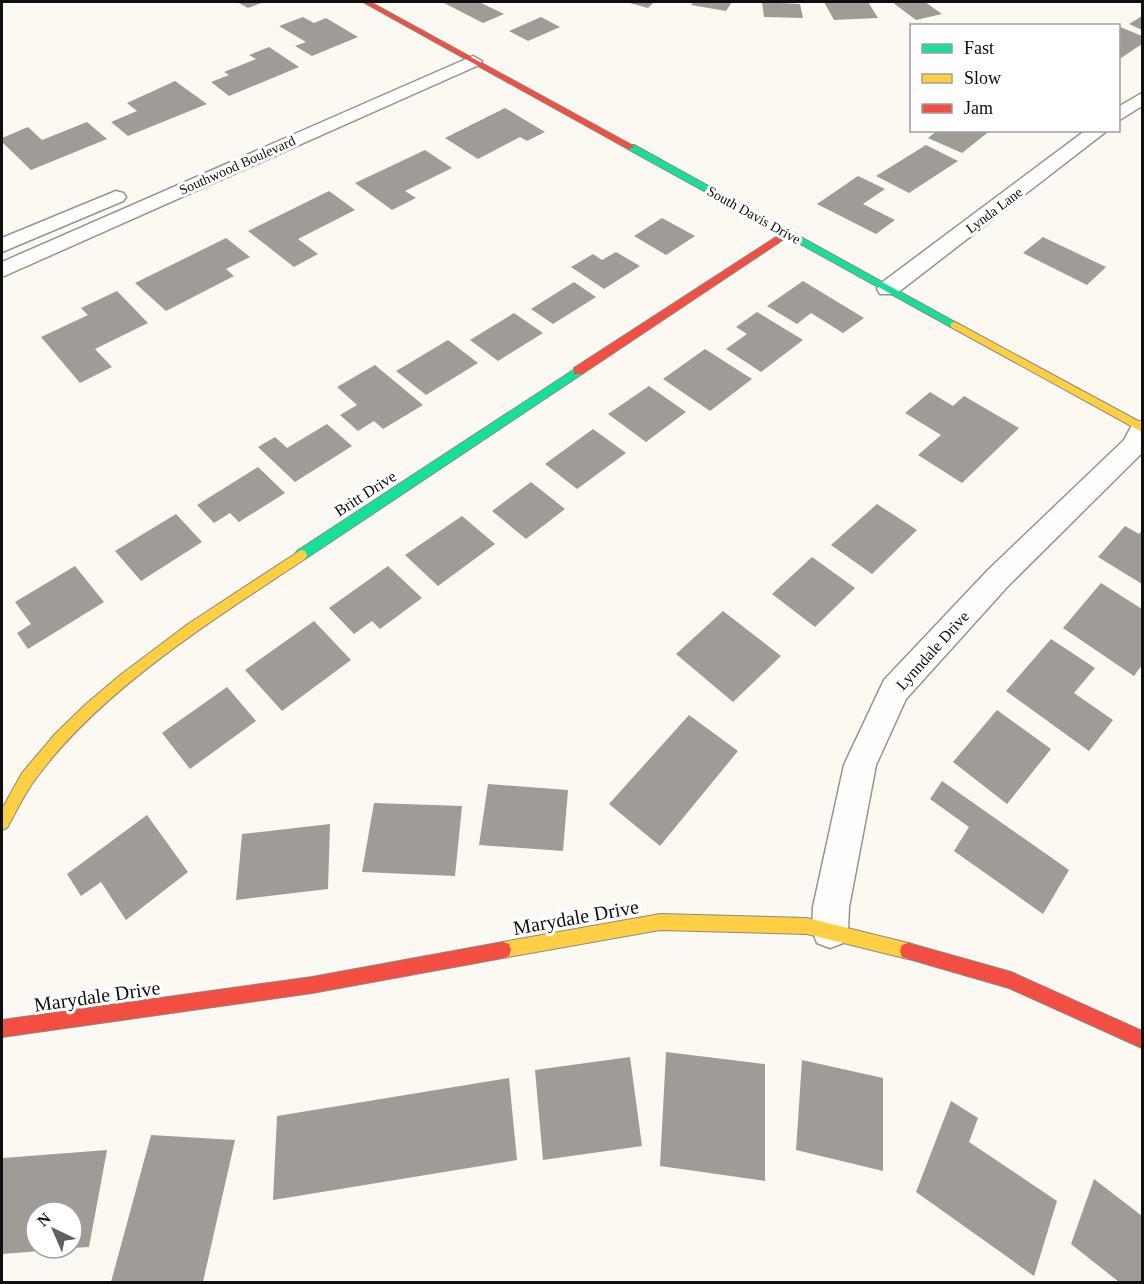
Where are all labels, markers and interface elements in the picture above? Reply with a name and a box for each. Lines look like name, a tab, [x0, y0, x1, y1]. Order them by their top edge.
legend	[910, 24, 1120, 132]
text: Fast	[964, 38, 994, 58]
text: Slow	[964, 68, 1001, 88]
text: Jam	[964, 98, 993, 118]
street label: Southwood Boulevard	[177, 133, 298, 198]
street label: South Davis Drive	[705, 184, 803, 247]
street label: Lynda Lane	[963, 184, 1025, 236]
street label: Britt Drive	[331, 467, 399, 520]
street label: Lynndale Drive	[893, 608, 973, 694]
street label: Marydale Drive	[511, 895, 641, 940]
street label: Marydale Drive	[33, 976, 162, 1017]
north arrow	[24, 1200, 84, 1260]
text: N	[34, 1209, 54, 1230]

